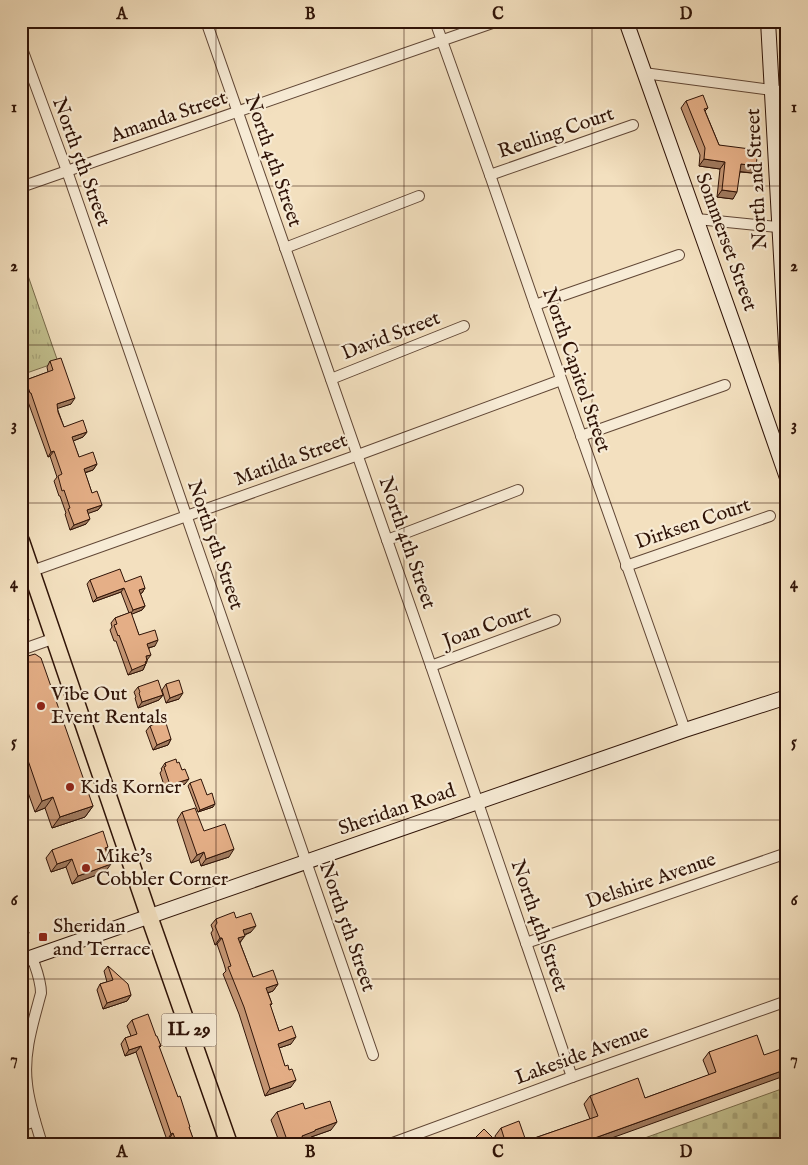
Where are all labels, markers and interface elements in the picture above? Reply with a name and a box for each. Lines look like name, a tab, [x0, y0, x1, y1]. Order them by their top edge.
text: A	[116, 5, 129, 25]
text: B	[305, 5, 316, 25]
text: C	[492, 5, 504, 25]
text: D	[680, 5, 693, 25]
street label: Amanda Street	[106, 85, 231, 149]
street label: North 4th Street	[239, 92, 307, 230]
street label: North 5th Street	[46, 94, 116, 230]
text: 1	[11, 98, 17, 118]
text: 1	[791, 98, 797, 118]
street label: Reuling Court	[495, 101, 617, 165]
street label: North 2nd Street	[741, 108, 773, 250]
street label: Sommerset Street	[689, 169, 763, 315]
text: 2	[10, 257, 18, 277]
text: 2	[790, 257, 798, 277]
street label: North Capitol Street	[536, 284, 616, 456]
street label: David Street	[338, 306, 444, 366]
text: 3	[11, 416, 17, 436]
text: 3	[791, 416, 797, 436]
street label: Matilda Street	[231, 428, 351, 492]
street label: North 4th Street	[373, 474, 441, 612]
street label: North 5th Street	[181, 477, 249, 613]
street label: Dirksen Court	[632, 493, 754, 555]
text: 4	[10, 574, 19, 594]
text: 4	[790, 574, 799, 594]
street label: Joan Court	[438, 600, 534, 655]
place label: Vibe Out Event Rentals	[50, 682, 167, 730]
marker: Vibe Out Event Rentals	[35, 700, 47, 712]
text: 5	[11, 733, 17, 753]
text: 5	[791, 733, 797, 753]
place label: Kids Korner	[80, 775, 182, 800]
street label: Sheridan Road	[335, 778, 459, 842]
marker: Kids Korner	[64, 781, 76, 793]
place label: Mike's Cobbler Corner	[96, 844, 229, 892]
street label: Delshire Avenue	[583, 847, 719, 915]
street label: North 4th Street	[505, 857, 573, 995]
street label: North 5th Street	[313, 859, 381, 995]
marker: Mike's Cobbler Corner	[80, 862, 92, 874]
text: 6	[11, 891, 19, 911]
text: 6	[791, 891, 799, 911]
place label: Sheridan and Terrace	[53, 914, 150, 962]
marker: Sheridan and Terrace	[37, 931, 49, 943]
road number: IL 29	[162, 1014, 216, 1046]
street label: Lakeside Avenue	[512, 1019, 652, 1091]
text: 7	[10, 1050, 18, 1070]
text: 7	[790, 1050, 798, 1070]
text: A	[116, 1143, 129, 1163]
text: B	[305, 1143, 316, 1163]
text: C	[492, 1143, 504, 1163]
text: D	[680, 1143, 693, 1163]

